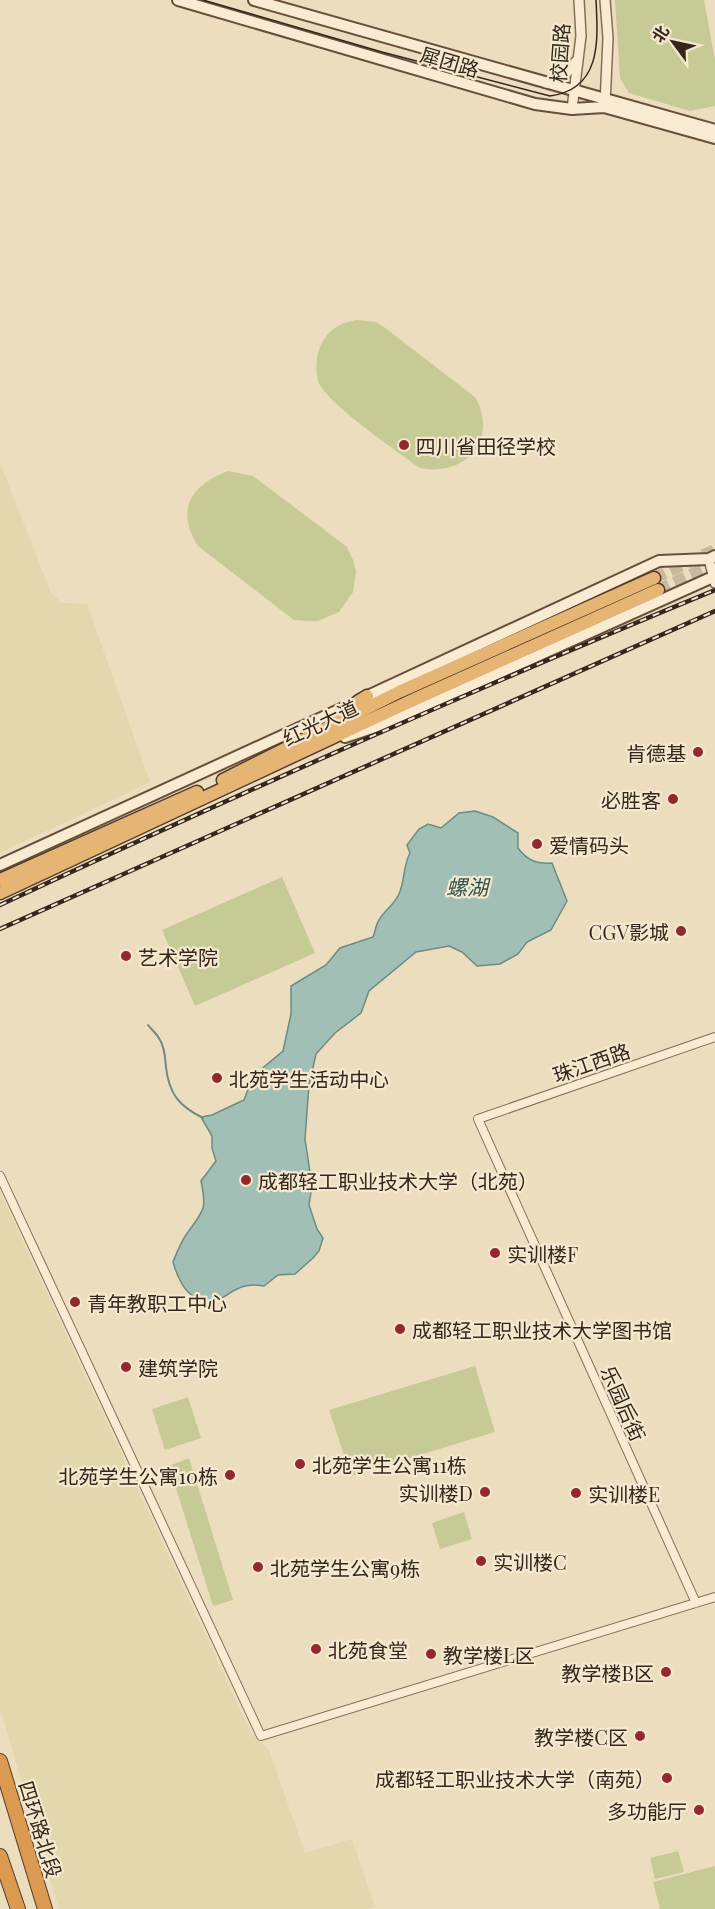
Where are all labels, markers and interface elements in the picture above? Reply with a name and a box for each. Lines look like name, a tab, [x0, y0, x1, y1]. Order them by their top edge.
north arrow	[643, 12, 703, 72]
text: 北	[647, 21, 673, 46]
street label: 校园路	[543, 22, 575, 84]
street label: 犀团路	[417, 40, 483, 82]
place label: 四川省田径学校	[416, 432, 556, 459]
marker: 四川省田径学校	[397, 438, 411, 452]
street label: 红光大道	[278, 693, 362, 751]
place label: 肯德基	[626, 739, 686, 766]
marker: 肯德基	[691, 745, 705, 759]
place label: 必胜客	[601, 786, 661, 813]
marker: 必胜客	[666, 792, 680, 806]
place label: 爱情码头	[549, 831, 629, 858]
marker: 爱情码头	[530, 837, 544, 851]
water label: 螺湖	[446, 872, 491, 900]
place label: CGV影城	[589, 918, 669, 945]
marker: CGV影城	[674, 924, 688, 938]
place label: 艺术学院	[138, 943, 218, 970]
marker: 艺术学院	[119, 949, 133, 963]
street label: 珠江西路	[549, 1036, 633, 1088]
place label: 北苑学生活动中心	[229, 1065, 389, 1092]
marker: 北苑学生活动中心	[210, 1071, 224, 1085]
place label: 成都轻工职业技术大学（北苑）	[258, 1167, 538, 1194]
marker: 成都轻工职业技术大学（北苑）	[239, 1173, 253, 1187]
place label: 实训楼F	[507, 1240, 578, 1267]
marker: 实训楼F	[488, 1246, 502, 1260]
place label: 青年教职工中心	[87, 1289, 227, 1316]
marker: 青年教职工中心	[68, 1295, 82, 1309]
place label: 成都轻工职业技术大学图书馆	[412, 1316, 672, 1343]
marker: 成都轻工职业技术大学图书馆	[393, 1322, 407, 1336]
place label: 建筑学院	[138, 1354, 218, 1381]
marker: 建筑学院	[119, 1360, 133, 1374]
street label: 乐园后街	[595, 1361, 653, 1445]
place label: 北苑学生公寓11栋	[312, 1451, 467, 1478]
marker: 北苑学生公寓11栋	[293, 1457, 307, 1471]
place label: 北苑学生公寓10栋	[59, 1462, 218, 1489]
marker: 北苑学生公寓10栋	[223, 1468, 237, 1482]
place label: 实训楼D	[399, 1479, 473, 1506]
place label: 实训楼E	[588, 1480, 660, 1507]
marker: 实训楼D	[478, 1485, 492, 1499]
marker: 实训楼E	[569, 1486, 583, 1500]
place label: 实训楼C	[493, 1548, 567, 1575]
place label: 北苑学生公寓9栋	[270, 1554, 420, 1581]
marker: 实训楼C	[474, 1554, 488, 1568]
marker: 北苑学生公寓9栋	[251, 1560, 265, 1574]
place label: 北苑食堂	[328, 1636, 408, 1663]
place label: 教学楼L区	[443, 1641, 535, 1668]
marker: 北苑食堂	[309, 1642, 323, 1656]
marker: 教学楼L区	[424, 1647, 438, 1661]
place label: 教学楼B区	[562, 1659, 654, 1686]
marker: 教学楼B区	[659, 1665, 673, 1679]
place label: 教学楼C区	[534, 1723, 628, 1750]
marker: 教学楼C区	[633, 1729, 647, 1743]
place label: 成都轻工职业技术大学（南苑）	[375, 1765, 655, 1792]
marker: 成都轻工职业技术大学（南苑）	[660, 1771, 674, 1785]
street label: 四环路北段	[13, 1777, 69, 1881]
place label: 多功能厅	[607, 1797, 687, 1824]
marker: 多功能厅	[692, 1803, 706, 1817]

